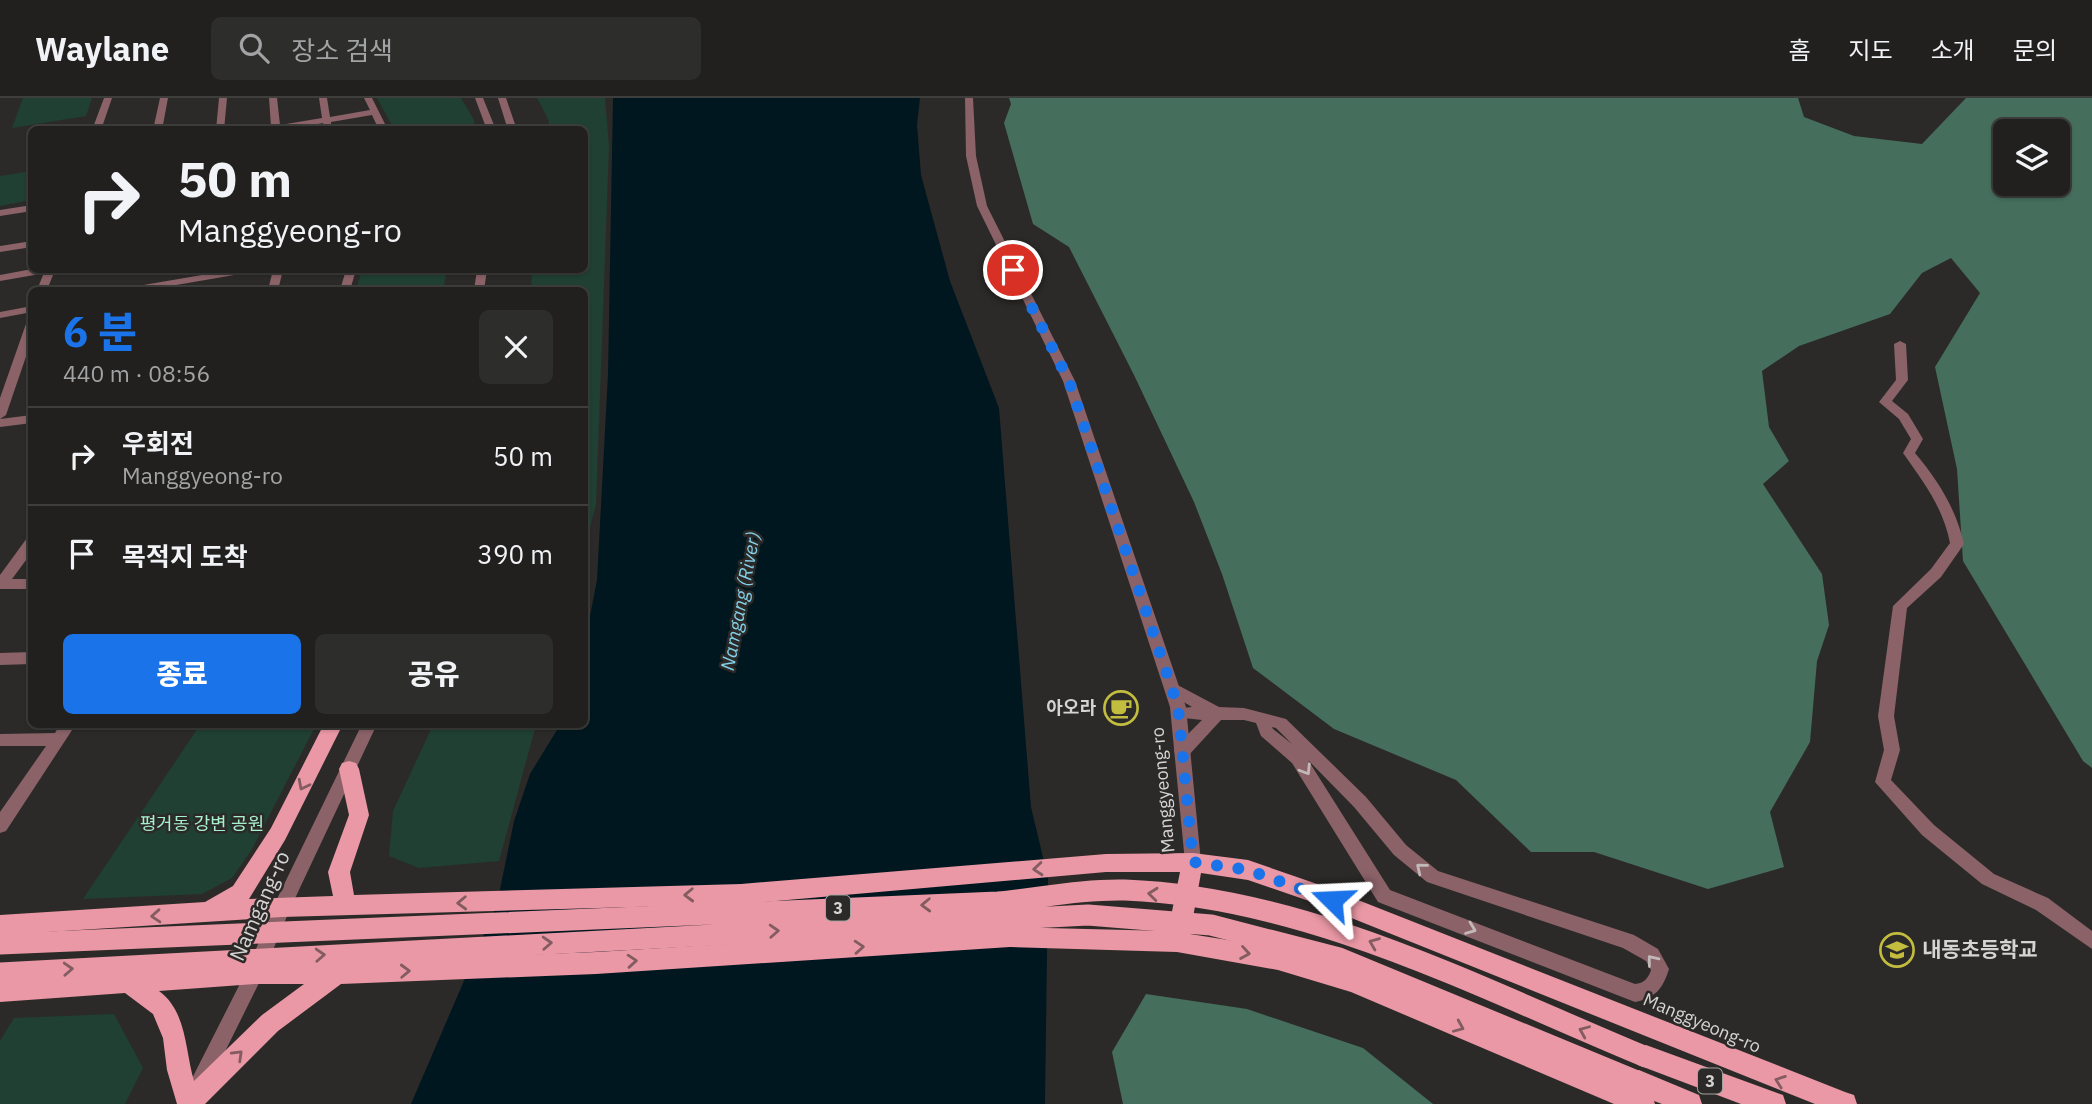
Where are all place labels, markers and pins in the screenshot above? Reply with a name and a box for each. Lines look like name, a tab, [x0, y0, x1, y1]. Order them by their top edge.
pin	[983, 240, 1043, 300]
cafe icon: 아오라	[1102, 689, 1140, 727]
place label: 아오라	[1046, 696, 1096, 719]
school or university icon: 내동초등학교	[1878, 931, 1916, 969]
place label: 내동초등학교	[1922, 935, 2038, 963]

